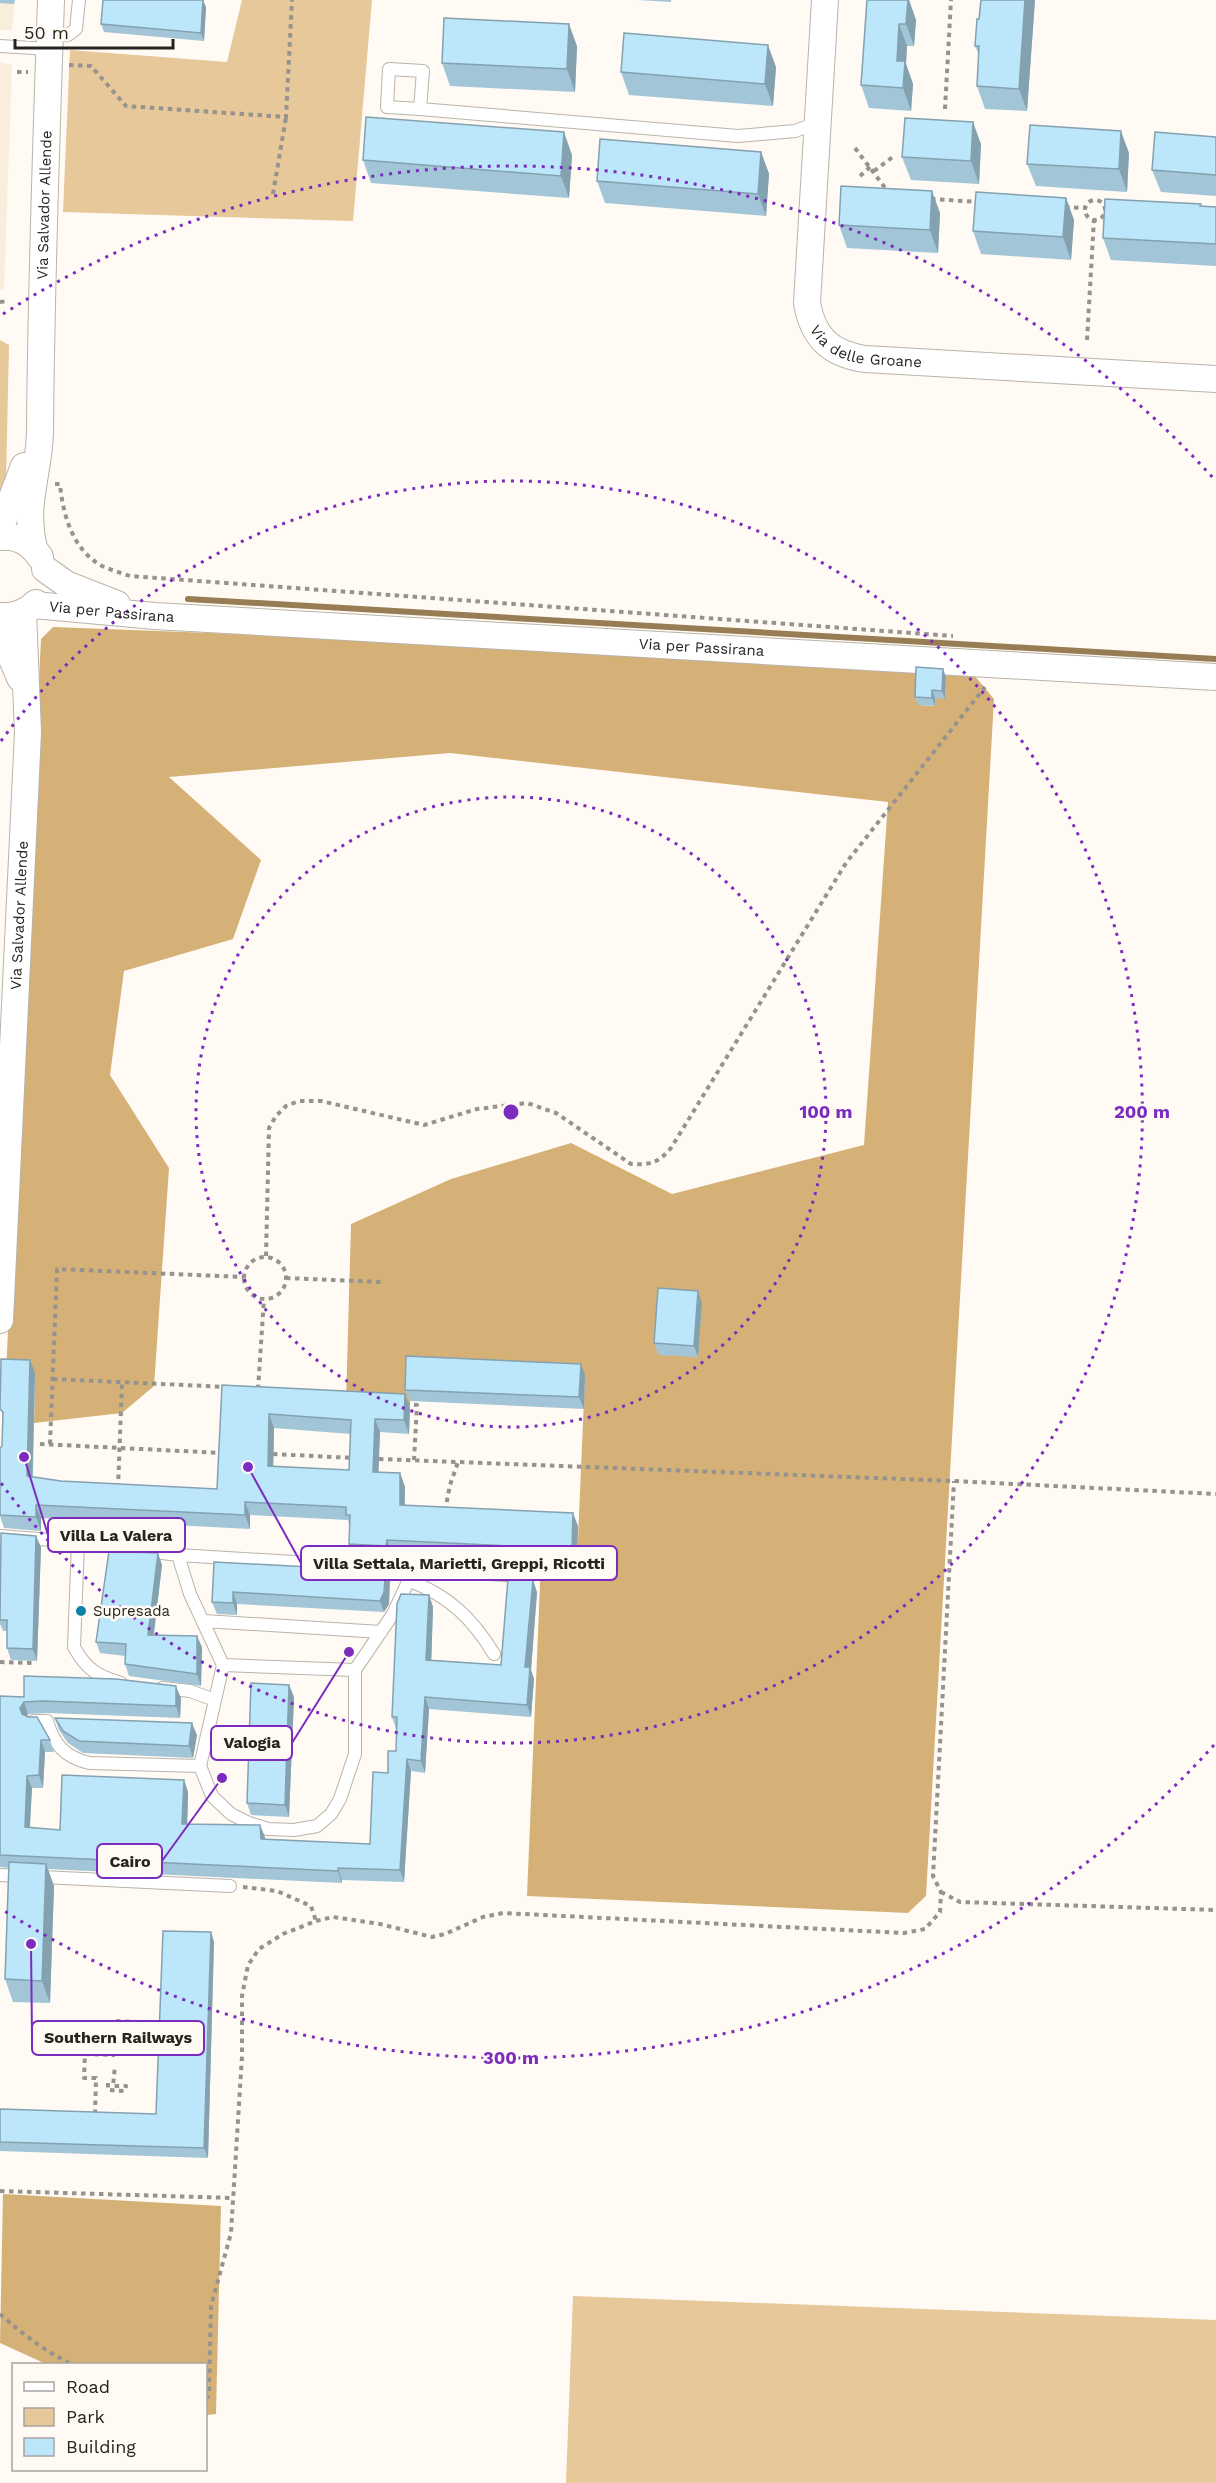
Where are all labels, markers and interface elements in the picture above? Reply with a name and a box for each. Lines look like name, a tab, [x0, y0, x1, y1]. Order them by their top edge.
scale bar	[15, 12, 172, 50]
text: 50 m	[24, 22, 69, 43]
street label: Via Salvador Allende	[33, 130, 56, 280]
street label: Via delle Groane	[806, 322, 922, 371]
street label: Via per Passirana	[48, 597, 175, 626]
street label: Via per Passirana	[638, 635, 765, 660]
street label: Via Salvador Allende	[7, 841, 32, 990]
text: 100 m	[799, 1101, 853, 1122]
text: 200 m	[1114, 1101, 1170, 1122]
centre of rings	[501, 1102, 521, 1122]
callout: Villa La Valera	[48, 1518, 185, 1552]
text: Villa La Valera	[60, 1526, 173, 1545]
callout: Villa Settala, Marietti, Greppi, Ricotti	[301, 1546, 617, 1580]
text: Villa Settala, Marietti, Greppi, Ricotti	[313, 1554, 605, 1573]
place label: Supresada	[93, 1602, 171, 1620]
marker: Supresada	[74, 1604, 88, 1618]
callout: Valogia	[211, 1726, 292, 1760]
text: Valogia	[224, 1733, 281, 1752]
callout: Cairo	[97, 1844, 162, 1878]
text: Cairo	[109, 1852, 151, 1871]
callout: Southern Railways	[32, 2021, 204, 2055]
text: Southern Railways	[44, 2028, 192, 2047]
text: 300 m	[483, 2047, 539, 2068]
legend	[12, 2363, 207, 2471]
text: Road	[66, 2376, 110, 2397]
text: Park	[66, 2406, 105, 2427]
text: Building	[66, 2436, 136, 2457]

